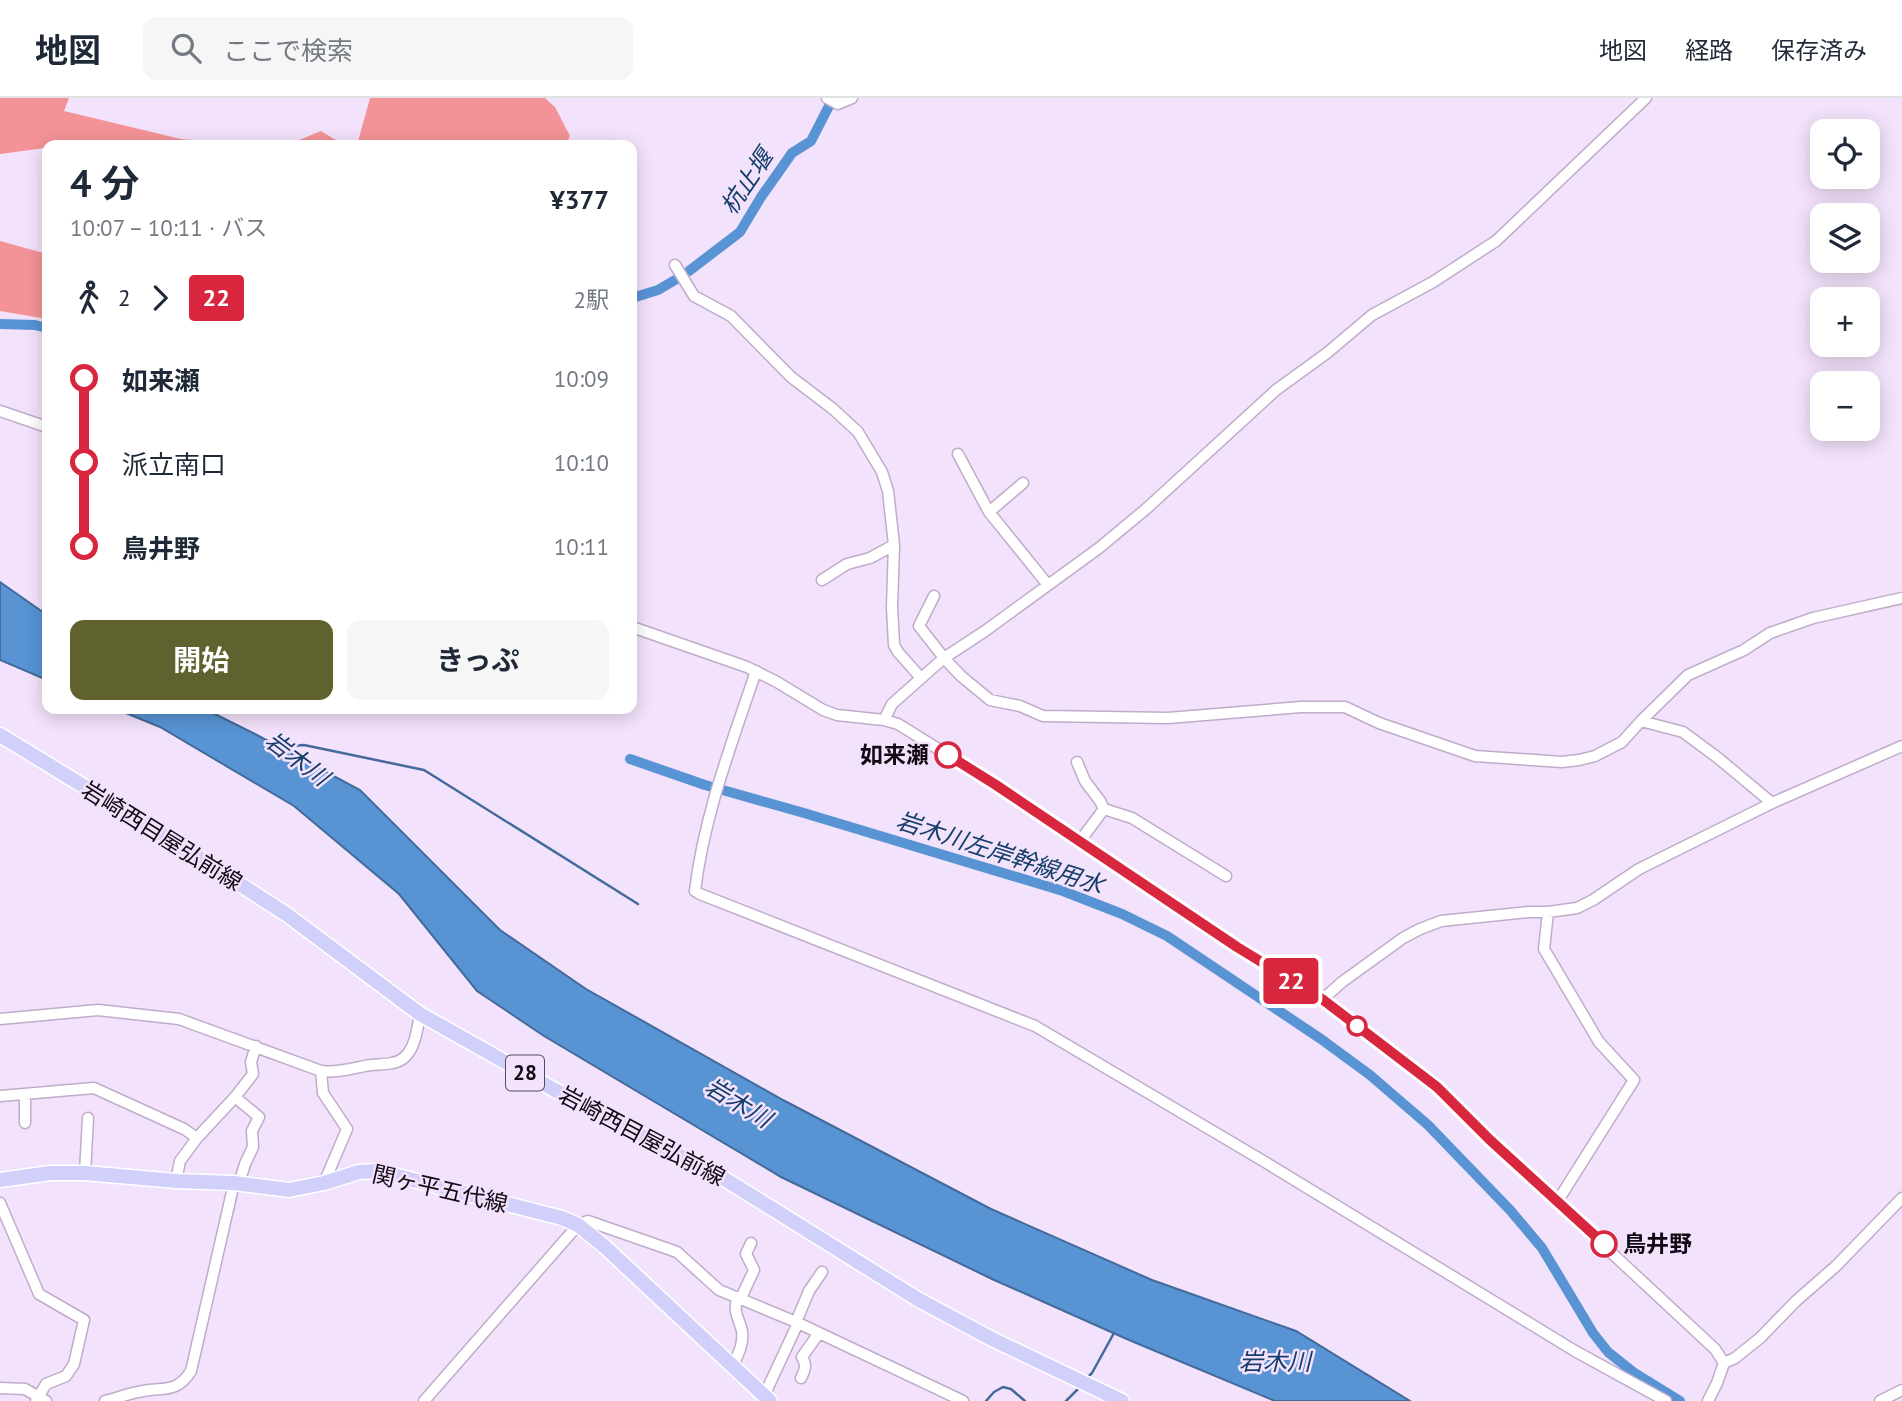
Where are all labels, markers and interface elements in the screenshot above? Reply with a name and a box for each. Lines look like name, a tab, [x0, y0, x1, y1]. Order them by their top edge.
search box	[143, 17, 633, 80]
text: 地図	[35, 28, 101, 71]
icon: search	[167, 29, 205, 67]
text: ここで検索	[223, 34, 353, 67]
text: 地図	[1599, 35, 1647, 66]
text: 経路	[1685, 35, 1733, 66]
text: 保存済み	[1771, 35, 1867, 66]
map controls	[1810, 119, 1880, 441]
button: locate	[1810, 119, 1880, 189]
water label: 杭止堰	[714, 140, 782, 220]
text: 4 分	[70, 158, 139, 207]
text: ¥377	[550, 183, 609, 216]
button: layers	[1810, 203, 1880, 273]
text: 10:07 – 10:11 · バス	[70, 213, 267, 242]
icon: walk	[70, 279, 108, 317]
icon: forward	[141, 279, 179, 317]
text: 22	[203, 282, 230, 313]
text: 2	[118, 283, 131, 312]
text: 2駅	[573, 285, 609, 314]
button: +	[1810, 287, 1880, 357]
text: 如来瀬	[122, 364, 200, 397]
text: 10:09	[554, 364, 609, 393]
button: −	[1810, 371, 1880, 441]
text: 派立南口	[122, 448, 226, 481]
text: 10:10	[554, 448, 609, 477]
text: 鳥井野	[122, 532, 200, 565]
text: 10:11	[554, 532, 609, 561]
button: 開始	[70, 620, 333, 700]
button: きっぷ	[347, 620, 609, 700]
water label: 岩木川	[259, 725, 338, 794]
place label: 如来瀬	[860, 740, 929, 769]
marker: 如来瀬	[935, 742, 961, 768]
street label: 岩崎西目屋弘前線	[77, 775, 248, 897]
water label: 岩木川左岸幹線用水	[893, 804, 1111, 902]
line badge: 22	[1260, 958, 1322, 1004]
text: 22	[1277, 965, 1305, 996]
unlabelled marker	[1347, 1016, 1367, 1036]
road number: 28	[506, 1056, 544, 1090]
water label: 岩木川	[699, 1071, 780, 1136]
street label: 岩崎西目屋弘前線	[554, 1080, 730, 1192]
street label: 関ヶ平五代線	[370, 1159, 511, 1218]
place label: 鳥井野	[1623, 1229, 1692, 1258]
marker: 鳥井野	[1591, 1231, 1617, 1257]
water label: 岩木川	[1239, 1346, 1314, 1377]

